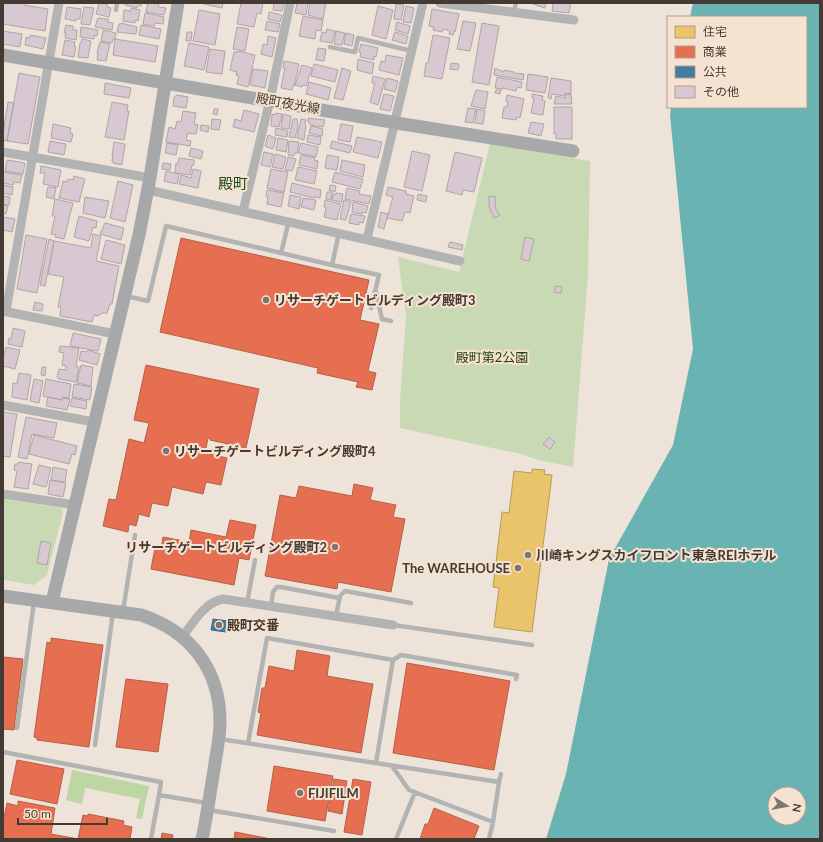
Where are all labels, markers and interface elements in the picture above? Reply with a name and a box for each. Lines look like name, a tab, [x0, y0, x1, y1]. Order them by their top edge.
legend	[667, 16, 807, 108]
text: 住宅	[703, 24, 727, 39]
text: 商業	[703, 44, 727, 59]
text: 公共	[703, 64, 727, 79]
text: その他	[703, 84, 739, 99]
street label: 殿町夜光線	[255, 89, 321, 117]
district label: 殿町	[218, 174, 248, 192]
place label: リサーチゲートビルディング殿町3	[274, 292, 476, 308]
marker: リサーチゲートビルディング殿町3	[261, 295, 271, 305]
park label: 殿町第2公園	[456, 349, 528, 365]
place label: リサーチゲートビルディング殿町4	[174, 443, 376, 459]
marker: リサーチゲートビルディング殿町4	[161, 446, 171, 456]
place label: リサーチゲートビルディング殿町2	[125, 539, 327, 555]
marker: リサーチゲートビルディング殿町2	[330, 542, 340, 552]
place label: 川崎キングスカイフロント東急REIホテル	[536, 547, 776, 563]
marker: 川崎キングスカイフロント東急REIホテル	[523, 550, 533, 560]
place label: The WAREHOUSE	[402, 560, 510, 576]
marker: The WAREHOUSE	[513, 563, 523, 573]
place label: 殿町交番	[227, 617, 279, 633]
marker: 殿町交番	[214, 620, 224, 630]
place label: FIJIFILM	[308, 785, 359, 801]
north arrow	[767, 786, 807, 826]
marker: FIJIFILM	[295, 788, 305, 798]
scale bar	[18, 800, 107, 826]
text: N	[790, 803, 804, 813]
text: 50 m	[24, 806, 51, 821]

